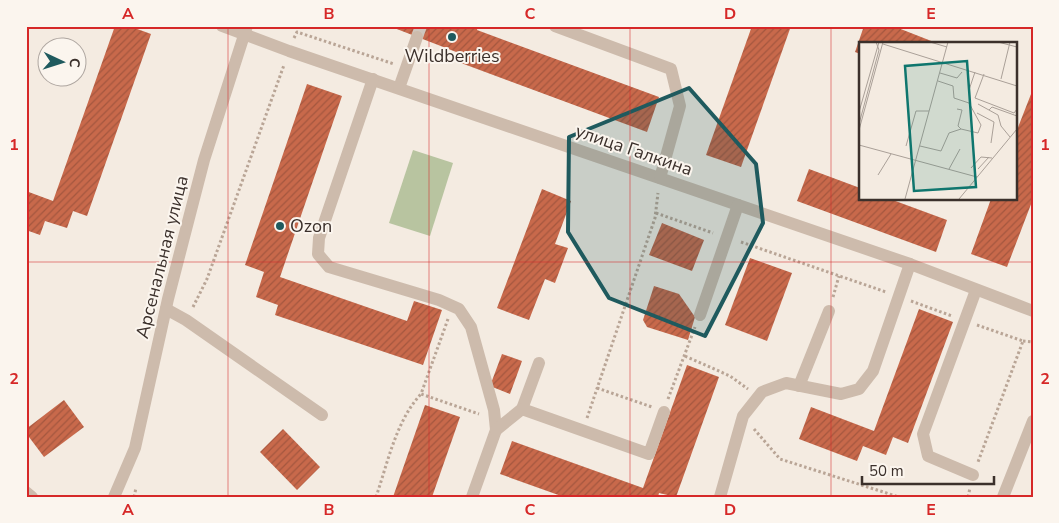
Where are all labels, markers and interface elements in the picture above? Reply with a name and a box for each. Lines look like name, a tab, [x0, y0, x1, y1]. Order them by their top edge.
text: A	[122, 3, 134, 25]
text: B	[323, 3, 335, 25]
text: C	[525, 3, 536, 25]
text: D	[724, 3, 736, 25]
text: E	[926, 3, 936, 25]
marker: Wildberries	[446, 31, 458, 43]
north arrow	[38, 38, 88, 88]
inset map	[859, 42, 1016, 200]
place label: Wildberries	[404, 44, 500, 68]
text: С	[65, 57, 84, 69]
street label: улица Галкина	[572, 119, 696, 181]
text: 1	[9, 134, 19, 156]
text: 1	[1040, 134, 1050, 156]
street label: Арсенальная улица	[130, 173, 194, 341]
place label: Ozon	[290, 214, 332, 238]
marker: Ozon	[274, 220, 286, 232]
text: 2	[9, 368, 19, 390]
text: 2	[1040, 368, 1050, 390]
scale bar	[862, 453, 994, 485]
text: 50 m	[869, 461, 904, 481]
text: A	[122, 499, 134, 521]
text: B	[323, 499, 335, 521]
text: C	[525, 499, 536, 521]
text: D	[724, 499, 736, 521]
text: E	[926, 499, 936, 521]

